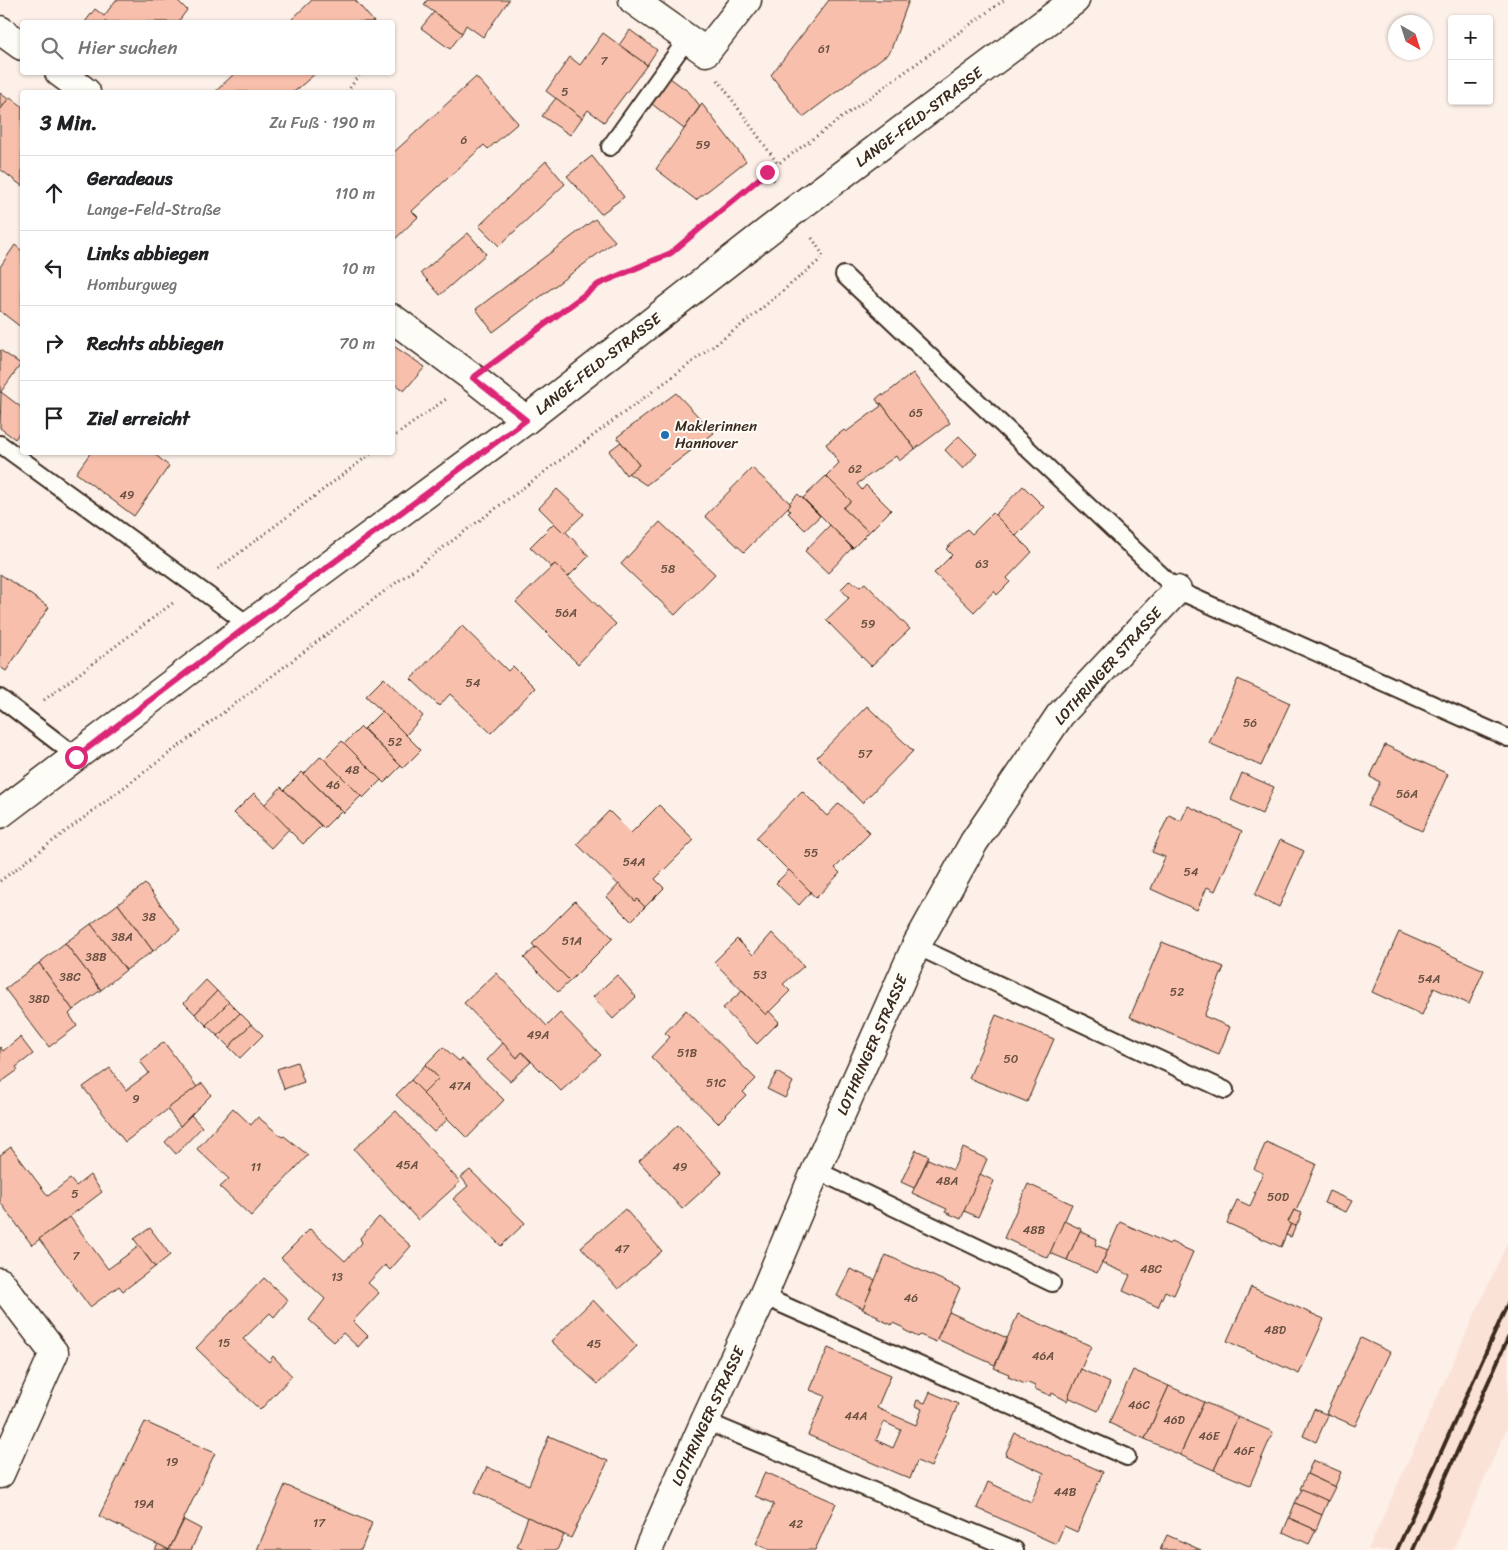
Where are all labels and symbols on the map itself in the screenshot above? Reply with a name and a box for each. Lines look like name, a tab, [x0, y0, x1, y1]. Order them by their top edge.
north arrow	[1388, 15, 1433, 60]
house number: 61	[818, 38, 830, 60]
house number: 7	[601, 50, 609, 72]
street label: LANGE-FELD-STRASSE	[849, 59, 990, 174]
house number: 5	[561, 81, 569, 103]
house number: 6	[461, 129, 468, 151]
house number: 59	[696, 134, 710, 156]
route end	[756, 161, 779, 184]
street label: LANGE-FELD-STRASSE	[529, 305, 668, 422]
house number: 65	[909, 402, 923, 424]
place label: Maklerinnen Hannover	[675, 413, 757, 456]
marker: Maklerinnen Hannover	[659, 429, 671, 441]
house number: 62	[848, 458, 862, 480]
house number: 49	[120, 484, 134, 506]
house number: 63	[975, 553, 989, 575]
house number: 58	[661, 558, 675, 580]
street label: LOTHRINGER STRASSE	[1048, 600, 1170, 731]
house number: 56A	[555, 602, 577, 624]
house number: 59	[861, 613, 875, 635]
house number: 54	[466, 672, 481, 694]
house number: 56	[1243, 712, 1257, 734]
house number: 52	[388, 731, 402, 753]
house number: 57	[858, 743, 873, 765]
route start	[65, 746, 88, 769]
house number: 48	[345, 759, 359, 781]
house number: 46	[326, 774, 340, 796]
house number: 56A	[1396, 783, 1418, 805]
house number: 55	[804, 842, 818, 864]
house number: 54A	[623, 851, 645, 873]
house number: 54	[1184, 861, 1199, 883]
house number: 38	[142, 906, 156, 928]
house number: 38A	[111, 926, 133, 948]
house number: 51A	[562, 930, 582, 952]
house number: 38B	[85, 946, 107, 968]
house number: 53	[753, 964, 767, 986]
house number: 38C	[59, 966, 81, 988]
house number: 54A	[1418, 968, 1440, 990]
street label: LOTHRINGER STRASSE	[829, 969, 915, 1120]
house number: 52	[1170, 981, 1184, 1003]
house number: 38D	[28, 988, 50, 1010]
house number: 49A	[527, 1024, 549, 1046]
house number: 51B	[677, 1042, 697, 1064]
house number: 50	[1004, 1048, 1019, 1070]
house number: 51C	[706, 1072, 726, 1094]
house number: 47A	[449, 1075, 471, 1097]
house number: 9	[132, 1088, 140, 1110]
house number: 45A	[396, 1154, 418, 1176]
house number: 11	[251, 1156, 261, 1178]
house number: 49	[673, 1156, 687, 1178]
house number: 48A	[936, 1170, 958, 1192]
house number: 5	[71, 1183, 79, 1205]
house number: 50D	[1267, 1186, 1290, 1208]
house number: 48B	[1023, 1219, 1046, 1241]
house number: 47	[615, 1238, 630, 1260]
house number: 7	[73, 1245, 81, 1267]
house number: 48C	[1140, 1258, 1163, 1280]
house number: 13	[331, 1266, 343, 1288]
house number: 46	[904, 1287, 918, 1309]
house number: 48D	[1264, 1319, 1287, 1341]
house number: 15	[218, 1332, 230, 1354]
house number: 45	[587, 1333, 601, 1355]
street label: LOTHRINGER STRASSE	[664, 1340, 753, 1490]
house number: 46A	[1032, 1345, 1054, 1367]
house number: 46C	[1128, 1394, 1150, 1416]
house number: 44A	[845, 1405, 868, 1427]
house number: 46D	[1163, 1409, 1186, 1431]
house number: 46E	[1199, 1425, 1221, 1447]
house number: 46F	[1234, 1440, 1255, 1462]
house number: 19	[166, 1451, 178, 1473]
house number: 44B	[1054, 1481, 1077, 1503]
house number: 19A	[134, 1493, 154, 1515]
house number: 17	[313, 1512, 326, 1534]
house number: 42	[789, 1513, 803, 1535]

